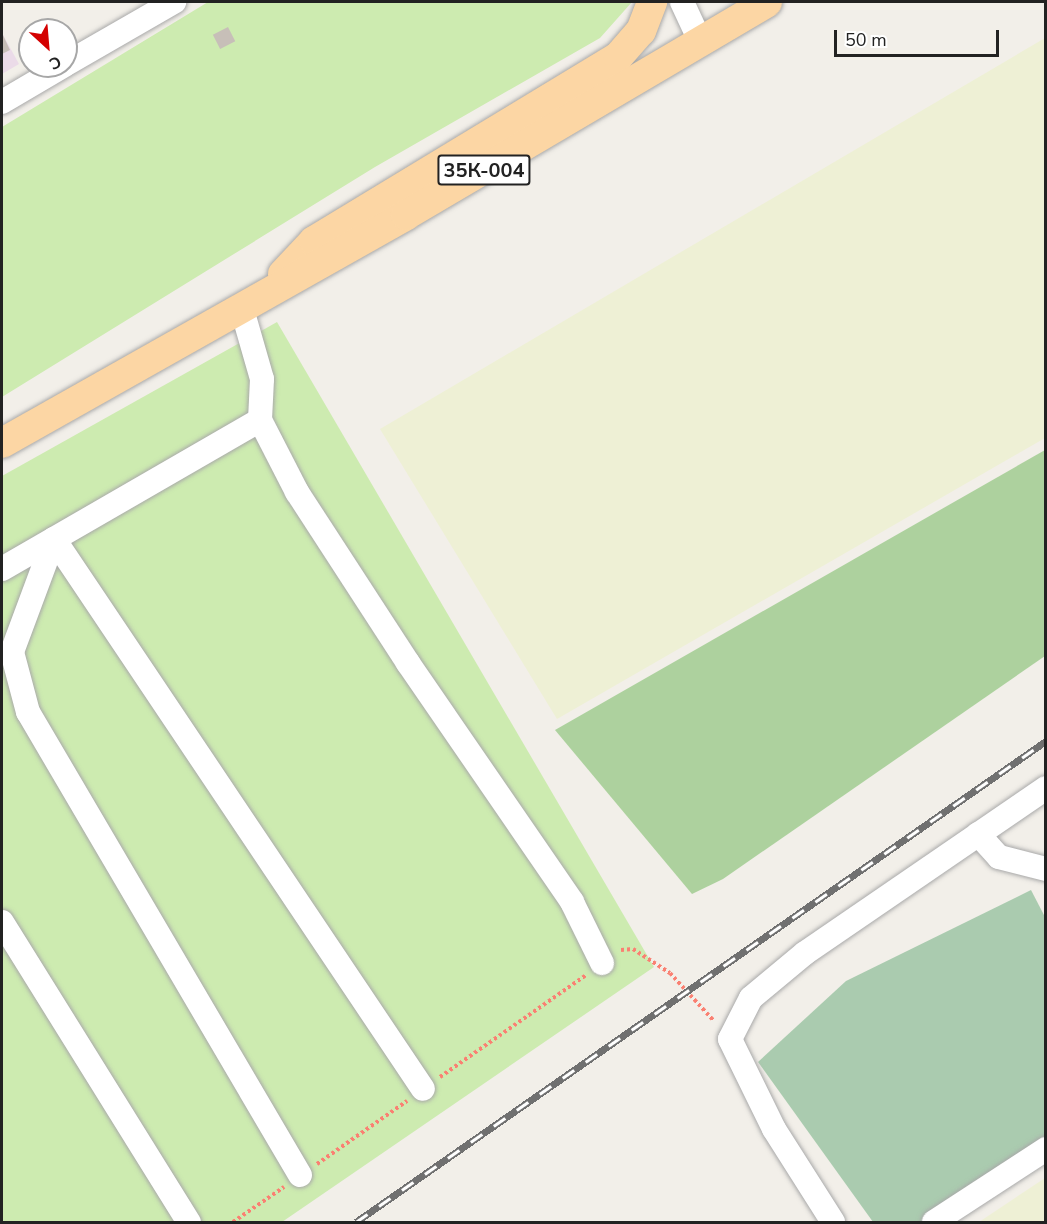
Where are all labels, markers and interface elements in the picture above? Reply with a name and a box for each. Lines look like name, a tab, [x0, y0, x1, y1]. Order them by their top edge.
north arrow	[18, 18, 78, 78]
scale bar	[837, 18, 1002, 56]
text: 50 m	[845, 28, 887, 52]
text: С	[45, 50, 65, 75]
road number: 35К-004	[436, 153, 532, 187]

